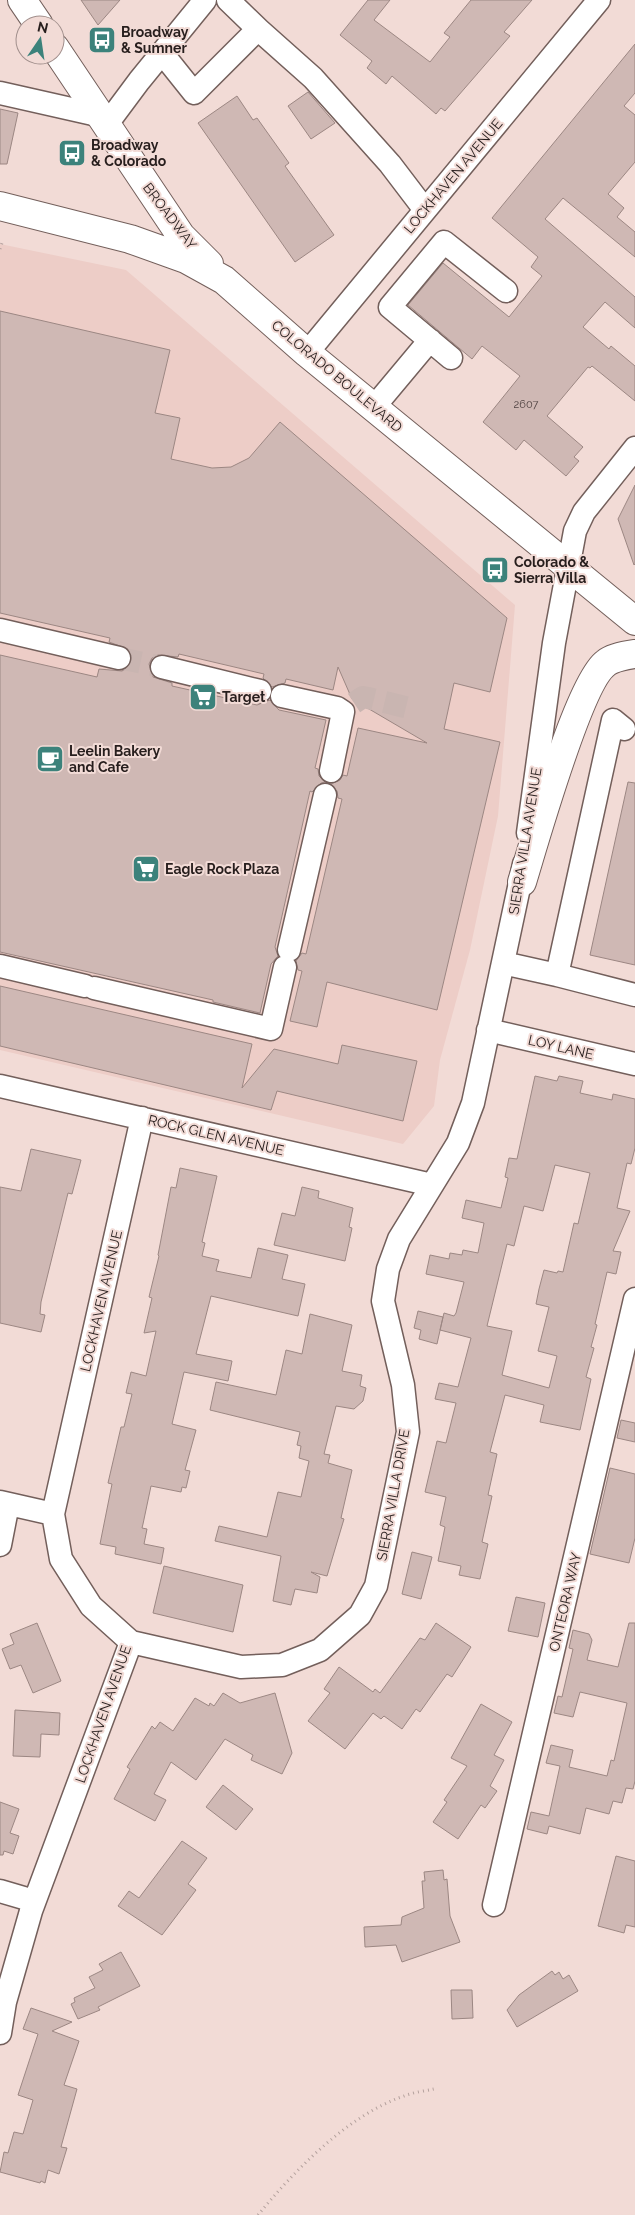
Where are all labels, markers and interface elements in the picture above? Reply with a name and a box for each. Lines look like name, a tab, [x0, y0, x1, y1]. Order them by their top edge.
north arrow	[15, 15, 65, 65]
text: N	[36, 18, 50, 36]
place label: Broadway & Sumner	[121, 24, 189, 56]
bus stop icon: Broadway & Sumner	[87, 25, 117, 55]
street label: LOCKHAVEN AVENUE	[400, 116, 506, 236]
place label: Broadway & Colorado	[91, 137, 167, 169]
bus stop icon: Broadway & Colorado	[57, 138, 87, 168]
street label: BROADWAY	[140, 180, 200, 252]
street label: COLORADO BOULEVARD	[269, 317, 405, 435]
house number: 2607	[514, 398, 539, 411]
place label: Colorado & Sierra Villa	[514, 554, 589, 586]
bus stop icon: Colorado & Sierra Villa	[480, 555, 510, 585]
supermarket icon: Target	[188, 682, 218, 712]
place label: Target	[222, 689, 266, 705]
place label: Leelin Bakery and Cafe	[69, 743, 161, 775]
cafe icon: Leelin Bakery and Cafe	[35, 744, 65, 774]
street label: SIERRA VILLA AVENUE	[505, 766, 545, 916]
supermarket icon: Eagle Rock Plaza	[131, 854, 161, 884]
place label: Eagle Rock Plaza	[165, 861, 279, 877]
street label: LOY LANE	[527, 1032, 595, 1062]
street label: ROCK GLEN AVENUE	[147, 1112, 285, 1158]
street label: LOCKHAVEN AVENUE	[77, 1229, 125, 1373]
street label: SIERRA VILLA DRIVE	[374, 1428, 412, 1562]
street label: ONTEORA WAY	[546, 1551, 584, 1653]
street label: LOCKHAVEN AVENUE	[72, 1643, 134, 1785]

